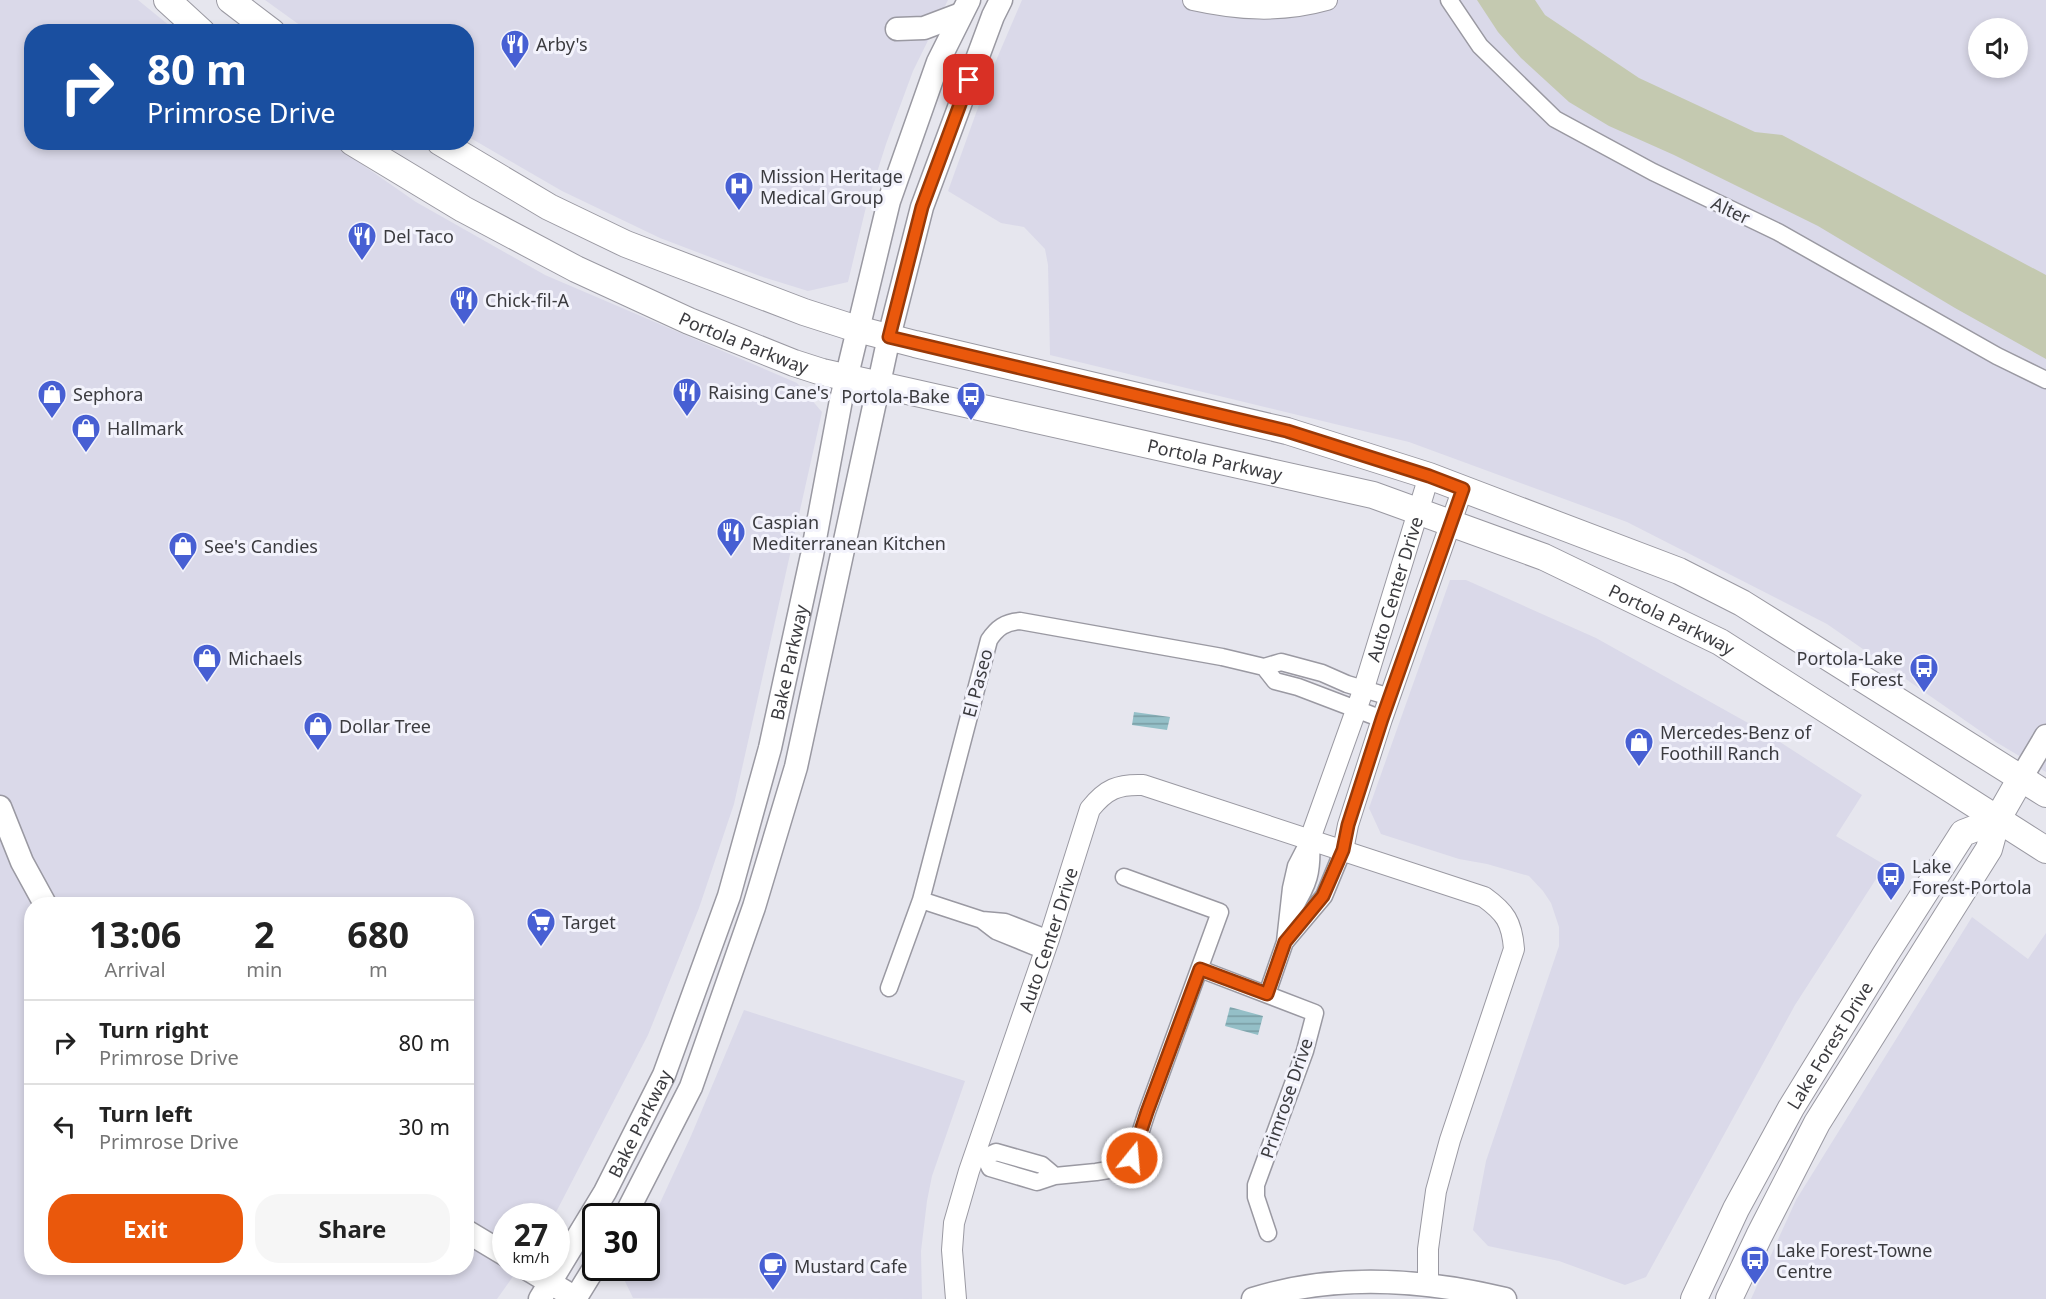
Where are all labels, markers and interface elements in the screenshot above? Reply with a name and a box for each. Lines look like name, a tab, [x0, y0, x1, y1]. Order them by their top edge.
map controls	[1968, 18, 2028, 78]
button: sound	[1968, 18, 2028, 78]
restaurant icon: Arby's	[499, 28, 531, 70]
place label: Arby's	[536, 32, 588, 56]
text: 80 m	[147, 40, 247, 97]
icon: right	[48, 48, 126, 126]
pin	[943, 54, 994, 105]
icon: arrive	[952, 63, 985, 96]
text: Primrose Drive	[147, 94, 336, 131]
place label: Mission Heritage Medical Group	[760, 164, 903, 209]
hospital icon: Mission Heritage Medical Group	[723, 170, 755, 212]
street label: Alter	[1708, 191, 1755, 230]
restaurant icon: Del Taco	[346, 220, 378, 262]
place label: Del Taco	[383, 224, 454, 248]
restaurant icon: Chick-fil-A	[448, 284, 480, 326]
place label: Chick-fil-A	[485, 288, 569, 312]
street label: Portola Parkway	[675, 306, 812, 379]
restaurant icon: Raising Cane's	[671, 376, 703, 418]
shop icon: Sephora	[36, 378, 68, 420]
place label: Raising Cane's	[708, 380, 829, 404]
bus stop icon: Portola-Bake	[955, 380, 987, 422]
place label: Sephora	[73, 382, 143, 406]
place label: Portola-Bake	[841, 384, 950, 408]
shop icon: Hallmark	[70, 412, 102, 454]
place label: Hallmark	[107, 416, 184, 440]
street label: Portola Parkway	[1145, 433, 1285, 487]
place label: Caspian Mediterranean Kitchen	[752, 510, 946, 555]
street label: Auto Center Drive	[1361, 513, 1428, 664]
restaurant icon: Caspian Mediterranean Kitchen	[715, 516, 747, 558]
shop icon: See's Candies	[167, 530, 199, 572]
place label: See's Candies	[204, 534, 318, 558]
street label: Portola Parkway	[1605, 578, 1740, 661]
street label: Bake Parkway	[764, 601, 813, 722]
shop icon: Michaels	[191, 642, 223, 684]
place label: Michaels	[228, 646, 302, 670]
street label: El Paseo	[956, 646, 998, 720]
place label: Portola-Lake Forest	[1797, 646, 1904, 691]
bus stop icon: Portola-Lake Forest	[1908, 652, 1940, 694]
shop icon: Dollar Tree	[302, 710, 334, 752]
place label: Dollar Tree	[339, 714, 431, 738]
place label: Mercedes-Benz of Foothill Ranch	[1660, 720, 1812, 765]
shop icon: Mercedes-Benz of Foothill Ranch	[1623, 726, 1655, 768]
place label: Lake Forest-Portola	[1912, 854, 2032, 899]
bus stop icon: Lake Forest-Portola	[1875, 860, 1907, 902]
street label: Auto Center Drive	[1013, 864, 1083, 1015]
supermarket icon: Target	[525, 906, 557, 948]
text: 13:06	[89, 910, 181, 959]
text: 2	[254, 910, 275, 959]
text: 680	[347, 910, 409, 959]
place label: Target	[562, 910, 616, 934]
text: Arrival	[105, 956, 166, 983]
text: min	[246, 956, 282, 983]
text: m	[369, 956, 388, 983]
street label: Lake Forest Drive	[1781, 977, 1878, 1114]
text: Turn right	[99, 1014, 209, 1044]
icon: right	[48, 1026, 81, 1059]
text: 80 m	[399, 1027, 450, 1057]
street label: Primrose Drive	[1254, 1035, 1318, 1161]
text: Primrose Drive	[99, 1044, 239, 1071]
street label: Bake Parkway	[602, 1066, 677, 1181]
text: Turn left	[99, 1098, 193, 1128]
icon: left	[48, 1110, 81, 1143]
text: 30 m	[399, 1111, 450, 1141]
position arrow	[1100, 1126, 1164, 1190]
text: Primrose Drive	[99, 1128, 239, 1155]
button: Exit	[48, 1194, 243, 1263]
button: Share	[255, 1194, 450, 1263]
speed limit sign: 30	[582, 1203, 660, 1281]
text: 27	[514, 1214, 548, 1255]
place label: Lake Forest-Towne Centre	[1776, 1238, 1932, 1283]
bus stop icon: Lake Forest-Towne Centre	[1739, 1244, 1771, 1286]
text: km/h	[513, 1247, 549, 1267]
cafe icon: Mustard Cafe	[757, 1250, 789, 1292]
place label: Mustard Cafe	[794, 1254, 907, 1278]

